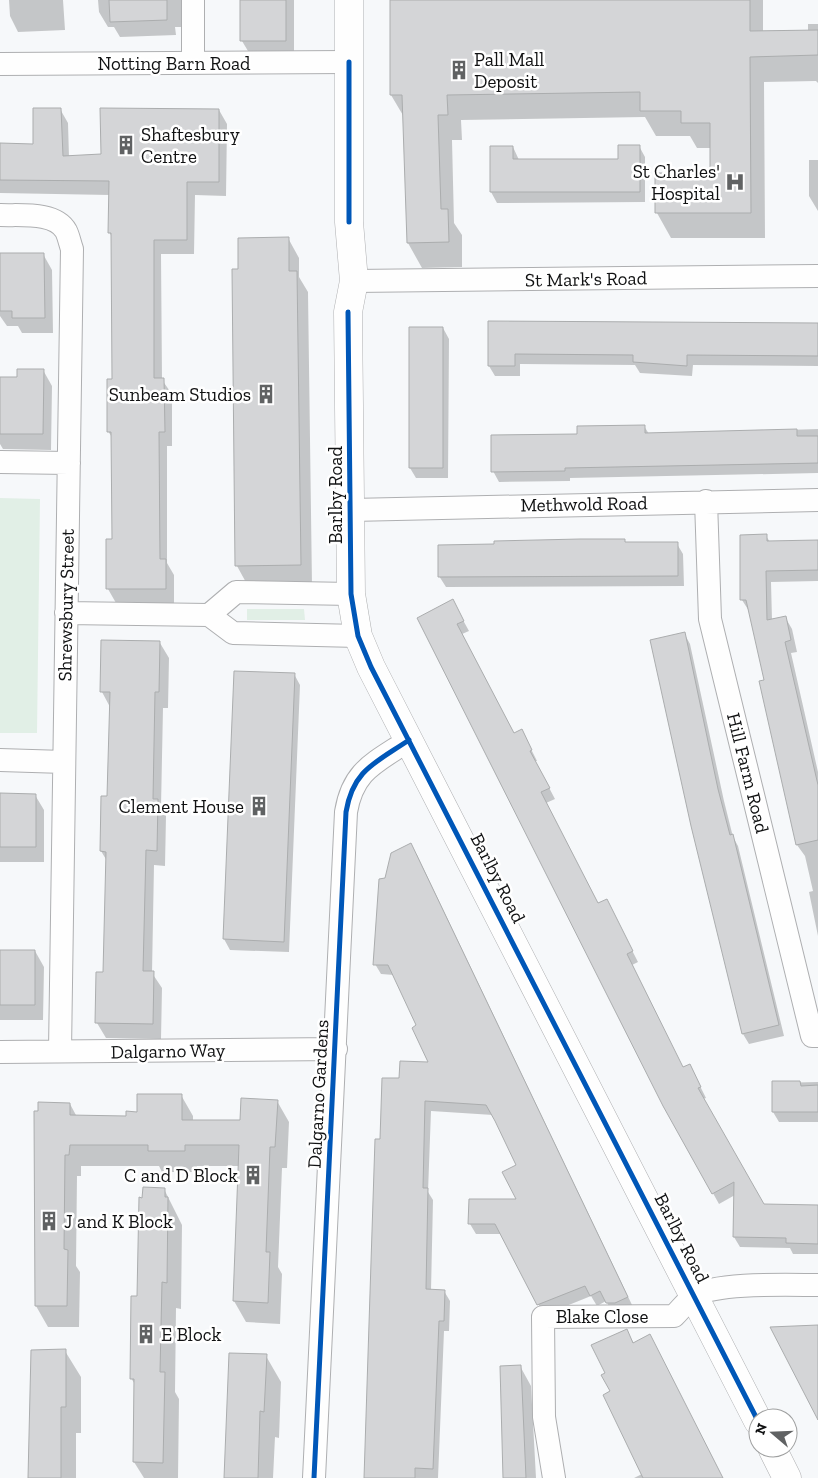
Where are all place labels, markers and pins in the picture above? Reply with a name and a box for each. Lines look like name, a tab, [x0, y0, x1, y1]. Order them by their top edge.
place label: Pall Mall Deposit	[474, 48, 544, 93]
building icon: Pall Mall Deposit	[448, 59, 470, 81]
place label: Shaftesbury Centre	[141, 123, 240, 168]
building icon: Shaftesbury Centre	[115, 134, 137, 156]
place label: St Charles' Hospital	[633, 160, 720, 205]
hospital icon: St Charles' Hospital	[724, 171, 746, 193]
place label: Sunbeam Studios	[109, 383, 251, 406]
building icon: Sunbeam Studios	[255, 383, 277, 405]
place label: Clement House	[119, 795, 244, 818]
building icon: Clement House	[248, 795, 270, 817]
place label: C and D Block	[124, 1164, 238, 1187]
building icon: C and D Block	[242, 1164, 264, 1186]
building icon: J and K Block	[38, 1210, 60, 1232]
place label: J and K Block	[64, 1210, 173, 1233]
building icon: E Block	[135, 1323, 157, 1345]
place label: E Block	[161, 1323, 221, 1346]

